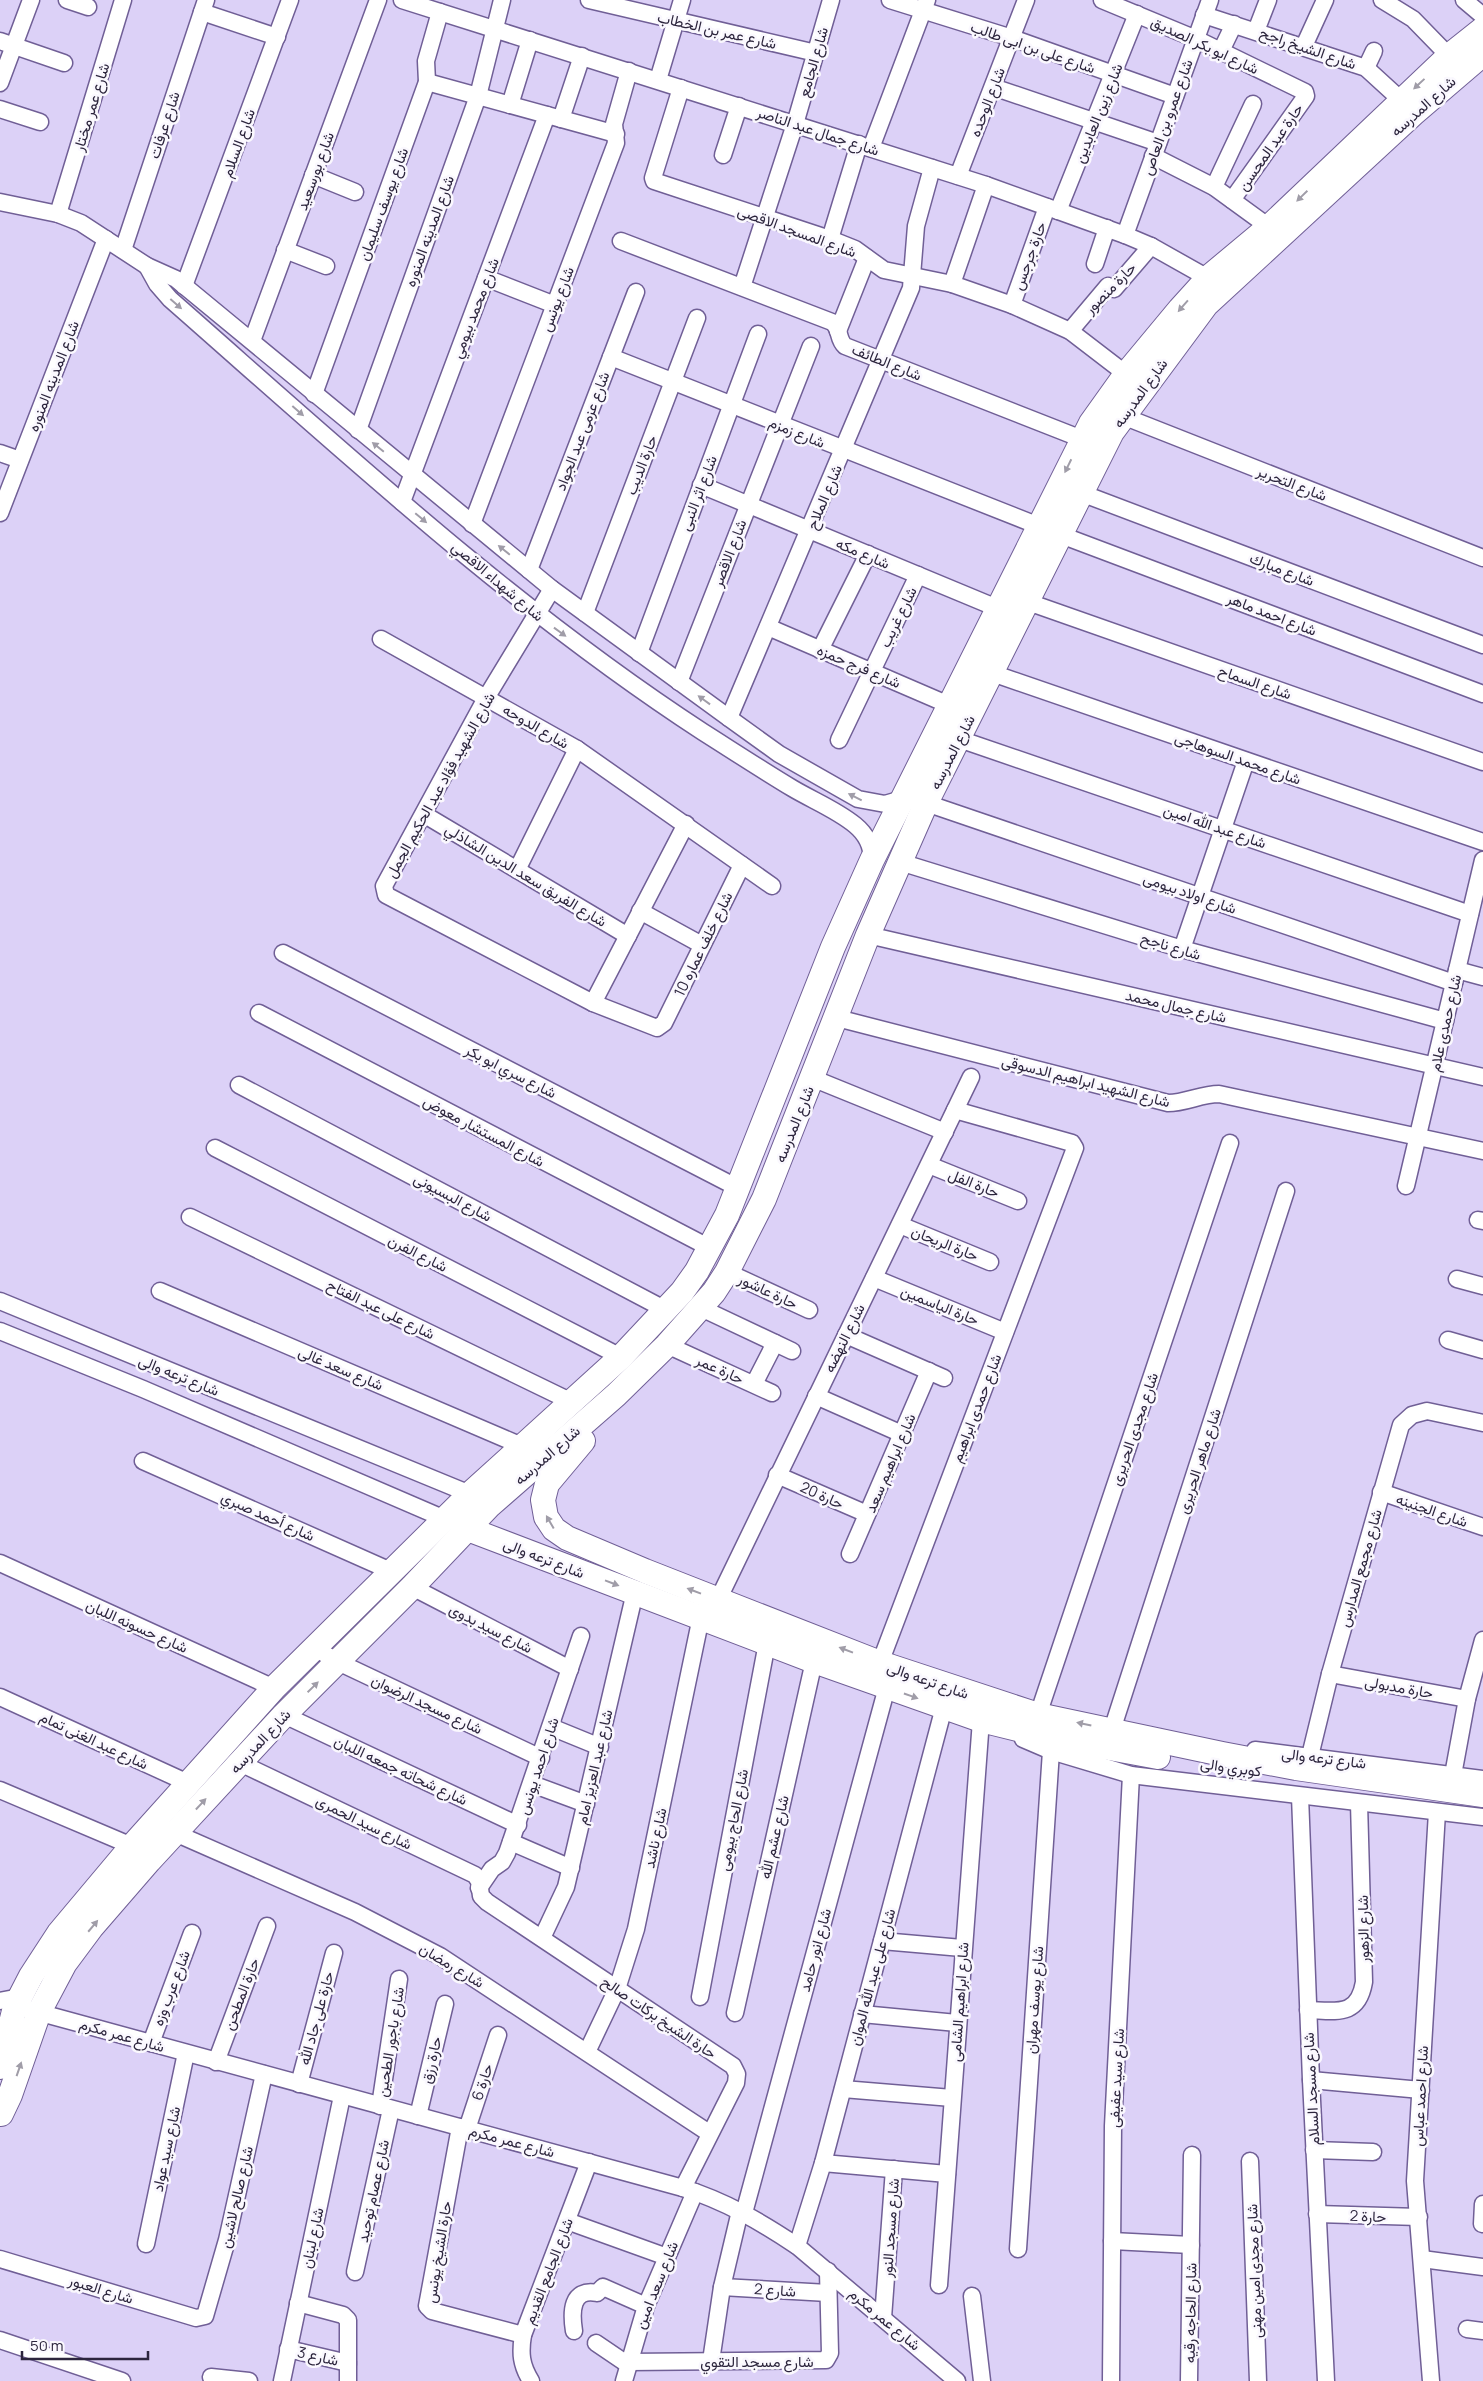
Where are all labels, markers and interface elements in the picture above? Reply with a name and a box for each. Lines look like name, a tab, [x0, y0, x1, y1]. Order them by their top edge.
street label: شارع عمر بن الخطاب	[655, 6, 779, 55]
street label: شارع ابو بكر الصديق	[1147, 11, 1262, 80]
street label: شارع على بن ابى طالب	[967, 16, 1098, 79]
street label: شارع الشيخ راجح	[1256, 22, 1359, 75]
street label: شارع الجامع	[793, 24, 834, 100]
street label: شارع عمرو بن العاص	[1136, 56, 1199, 178]
street label: شارع عمر مختار	[67, 60, 115, 155]
street label: شارع زين العابدين	[1068, 60, 1129, 166]
street label: شارع الوحده	[964, 64, 1011, 140]
street label: شارع المدرسه	[1386, 71, 1461, 142]
one-way arrow	[1413, 78, 1426, 89]
street label: شارع عرفات	[143, 88, 186, 162]
street label: حارة عبد المحسن	[1232, 99, 1308, 195]
street label: شارع جمال عبد الناصر	[753, 101, 882, 162]
street label: شارع السلام	[216, 106, 261, 181]
street label: شارع بورسعيد	[291, 129, 340, 213]
street label: شارع يوسف سليمان	[353, 144, 414, 264]
street label: شارع المدينه المنوره	[399, 172, 460, 290]
one-way arrow	[1296, 190, 1308, 202]
street label: شارع المسجد الاقصى	[734, 200, 859, 263]
street label: حارة جرجس	[1007, 219, 1051, 293]
street label: شارع محمد بيومي	[446, 254, 507, 362]
street label: حارة منصور	[1079, 257, 1141, 319]
street label: شارع يونس	[535, 263, 580, 335]
one-way arrow	[169, 298, 181, 310]
one-way arrow	[1177, 299, 1188, 312]
street label: شارع المدينه المنوره	[22, 317, 85, 435]
street label: شارع الطائف	[849, 338, 925, 387]
street label: شارع المدرسه	[1108, 354, 1173, 433]
street label: شارع عزمى عبد الجواد	[550, 368, 615, 494]
one-way arrow	[292, 405, 304, 417]
street label: شارع زمزم	[765, 411, 828, 454]
street label: حارة الديب	[620, 432, 662, 498]
one-way arrow	[372, 442, 385, 453]
street label: شارع اثر النبى	[674, 452, 723, 534]
one-way arrow	[1064, 459, 1072, 473]
street label: شارع التحرير	[1253, 460, 1330, 507]
street label: شارع الملاح	[801, 461, 848, 533]
one-way arrow	[414, 512, 427, 523]
street label: شارع الاقصر	[706, 516, 752, 591]
street label: شارع مكه	[832, 532, 893, 575]
street label: شارع شهداء الاقصي	[445, 536, 549, 628]
one-way arrow	[498, 545, 511, 556]
street label: شارع مبارك	[1246, 547, 1317, 592]
street label: شارع غريب	[874, 583, 923, 651]
street label: شارع احمد ماهر	[1223, 587, 1320, 642]
one-way arrow	[553, 626, 566, 637]
street label: شارع فرج حمزه	[813, 639, 904, 694]
street label: شارع السماح	[1215, 660, 1295, 705]
street label: شارع الشهيد فؤاد عبد الحكيم الجمل	[380, 688, 501, 882]
one-way arrow	[697, 695, 711, 705]
street label: شارع الدوحه	[498, 699, 573, 754]
street label: شارع المدرسه	[924, 711, 981, 793]
street label: شارع محمد السوهاجى	[1172, 727, 1304, 790]
one-way arrow	[848, 793, 863, 801]
street label: شارع عبد الله امين	[1161, 799, 1269, 854]
street label: شارع الفريق سعد الدين الشاذلي	[440, 818, 611, 934]
street label: شارع اولاد بيومى	[1140, 867, 1240, 920]
street label: شارع خلف عماره 10	[669, 888, 738, 1000]
street label: شارع ناجح	[1138, 927, 1204, 966]
street label: شارع حمدى علام	[1424, 972, 1467, 1074]
street label: شارع جمال محمد	[1123, 984, 1229, 1029]
street label: شارع سري ابو بكر	[460, 1039, 560, 1106]
street label: شارع الشهيد ابراهيم الدسوقى	[999, 1050, 1173, 1113]
street label: شارع المدرسه	[769, 1082, 820, 1166]
street label: شارع المستشار معوض	[419, 1090, 548, 1173]
street label: حارة الفل	[945, 1163, 1003, 1203]
street label: شارع البسيونى	[410, 1168, 496, 1227]
street label: حارة الريحان	[908, 1220, 982, 1266]
street label: شارع الفرن	[384, 1229, 451, 1278]
street label: حارة عاشور	[734, 1268, 801, 1314]
street label: شارع على عبد الفتاح	[323, 1274, 439, 1345]
street label: حارة الياسمين	[898, 1280, 982, 1330]
street label: شارع النهضه	[818, 1300, 871, 1376]
street label: شارع سعد غالى	[295, 1341, 387, 1396]
street label: شارع ترعه والى	[135, 1349, 223, 1402]
street label: حارة عمر	[692, 1349, 747, 1389]
street label: شارع حمدى ابراهيم	[946, 1350, 1007, 1466]
street label: شارع مجدى الحريرى	[1105, 1369, 1164, 1489]
street label: شارع ماهر الحريرى	[1172, 1405, 1227, 1517]
street label: شارع ابراهيم سعد	[860, 1410, 921, 1516]
street label: شارع المدرسه	[509, 1420, 585, 1490]
street label: حارة 20	[797, 1476, 847, 1514]
street label: شارع أحمد صبري	[217, 1486, 318, 1549]
street label: شارع الجنينه	[1393, 1488, 1471, 1533]
street label: شارع مجمع المدارس	[1333, 1507, 1388, 1630]
one-way arrow	[545, 1515, 554, 1528]
street label: شارع ترعه والى	[500, 1533, 588, 1584]
one-way arrow	[605, 1580, 619, 1588]
one-way arrow	[687, 1586, 702, 1594]
street label: شارع حسونه اللبان	[82, 1594, 191, 1659]
street label: شارع سيد بدوى	[445, 1598, 536, 1659]
one-way arrow	[838, 1646, 853, 1654]
street label: شارع ترعه والى	[884, 1656, 972, 1705]
street label: شارع مسجد الرضوان	[368, 1669, 486, 1740]
street label: حارة مدبولى	[1363, 1671, 1435, 1703]
one-way arrow	[307, 1681, 319, 1693]
one-way arrow	[904, 1693, 919, 1700]
street label: شارع المدرسه	[225, 1704, 296, 1779]
street label: شارع عبد الغنى تمام	[36, 1706, 152, 1775]
street label: شارع عبد العزيز امام	[571, 1707, 618, 1827]
street label: شارع احمد يونس	[512, 1714, 565, 1818]
one-way arrow	[1075, 1720, 1091, 1728]
street label: شارع شحاته جمعه اللبان	[331, 1730, 471, 1811]
street label: شارع ترعه والى	[1280, 1742, 1368, 1775]
street label: كوبري والى	[1199, 1752, 1263, 1785]
street label: شارع الحاج بيومى	[713, 1767, 754, 1873]
street label: شارع سيد الحمرى	[312, 1790, 416, 1855]
street label: شارع عشم الله	[754, 1793, 795, 1881]
one-way arrow	[195, 1799, 207, 1811]
street label: شارع ناشد	[638, 1806, 673, 1870]
street label: شارع الزهور	[1352, 1895, 1375, 1964]
street label: شارع انور حامد	[794, 1906, 837, 1994]
street label: شارع على عبد الله الموان	[844, 1906, 901, 2048]
one-way arrow	[87, 1920, 99, 1932]
street label: شارع رمضان	[415, 1937, 488, 1994]
street label: شارع ابراهيم الشامى	[944, 1941, 975, 2063]
street label: شارع يوسف مهران	[1020, 1945, 1049, 2055]
street label: شارع عرب وزه	[147, 1947, 196, 2029]
street label: حارة المطحن	[218, 1955, 264, 2033]
street label: حارة على جاد الله	[293, 1969, 339, 2067]
street label: حارة الشيخ بركات صالح	[597, 1971, 721, 2064]
street label: شارع باجور الطحين	[371, 1985, 410, 2099]
street label: شارع عمر مكرم	[77, 2013, 167, 2058]
street label: شارع سيد عفيفى	[1103, 2028, 1130, 2128]
street label: شارع مسجد السلام	[1298, 2032, 1325, 2146]
street label: حارة رزق	[415, 2034, 447, 2086]
street label: شارع احمد عباس	[1407, 2045, 1434, 2147]
one-way arrow	[15, 2061, 23, 2076]
street label: حارة 6	[466, 2061, 498, 2103]
street label: شارع سيد عواد	[147, 2104, 186, 2194]
street label: شارع عمر مكرم	[467, 2120, 557, 2163]
street label: شارع عصام توحيد	[352, 2138, 395, 2244]
street label: شارع صالح لاشين	[214, 2144, 259, 2250]
street label: شارع مسجد النور	[876, 2177, 905, 2280]
street label: حارة الشيخ يونس	[420, 2200, 457, 2305]
street label: شارع مجدى امين مهنى	[1241, 2203, 1268, 2339]
street label: شارع لبنان	[295, 2205, 330, 2271]
street label: حارة 2	[1349, 2205, 1387, 2227]
street label: شارع الجامع القديم	[518, 2215, 579, 2328]
street label: شارع سعد امين	[629, 2238, 684, 2332]
street label: شارع الحاجه رقيه	[1179, 2263, 1202, 2363]
street label: شارع العبور	[65, 2269, 136, 2310]
street label: شارع 2	[753, 2278, 797, 2303]
street label: شارع عمر مكرم	[844, 2283, 925, 2356]
scale bar	[22, 2328, 149, 2360]
text: 50 m	[30, 2335, 64, 2356]
street label: شارع 3	[295, 2341, 341, 2372]
street label: شارع مسجد التقوي	[700, 2351, 814, 2375]

